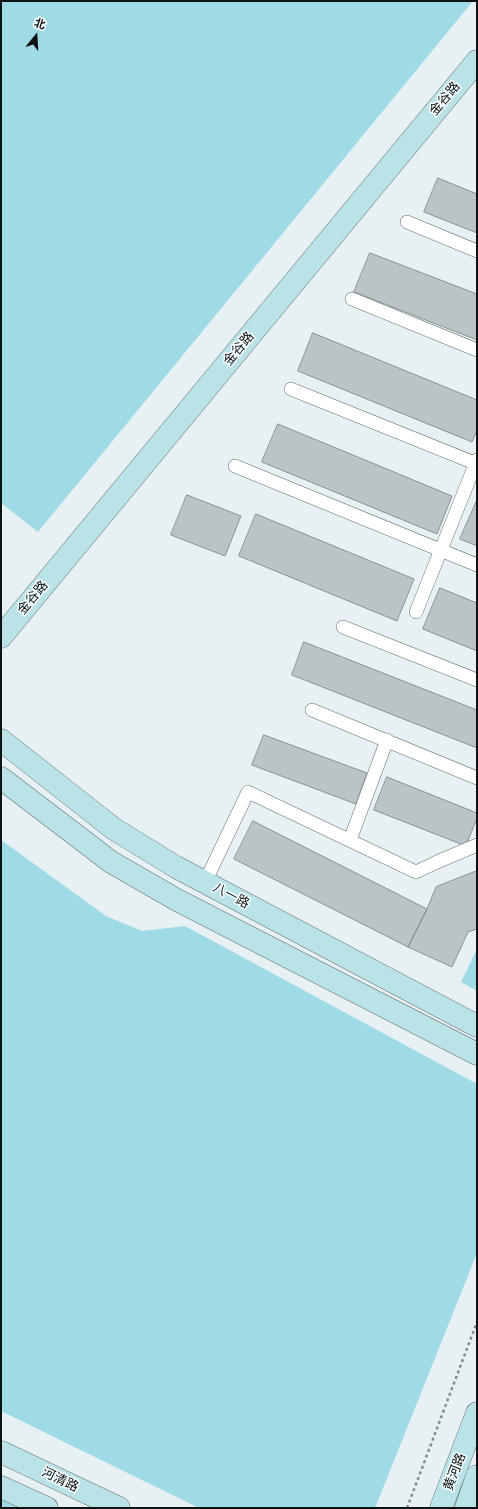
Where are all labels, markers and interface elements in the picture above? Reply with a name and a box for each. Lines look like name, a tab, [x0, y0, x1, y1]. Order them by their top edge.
north arrow	[16, 16, 56, 56]
text: 北	[33, 16, 47, 32]
street label: 金谷路	[426, 79, 464, 119]
street label: 金谷路	[220, 329, 258, 369]
street label: 金谷路	[14, 578, 52, 618]
street label: 八一路	[210, 880, 252, 912]
street label: 黄河路	[441, 1451, 469, 1493]
street label: 河清路	[39, 1464, 81, 1496]

